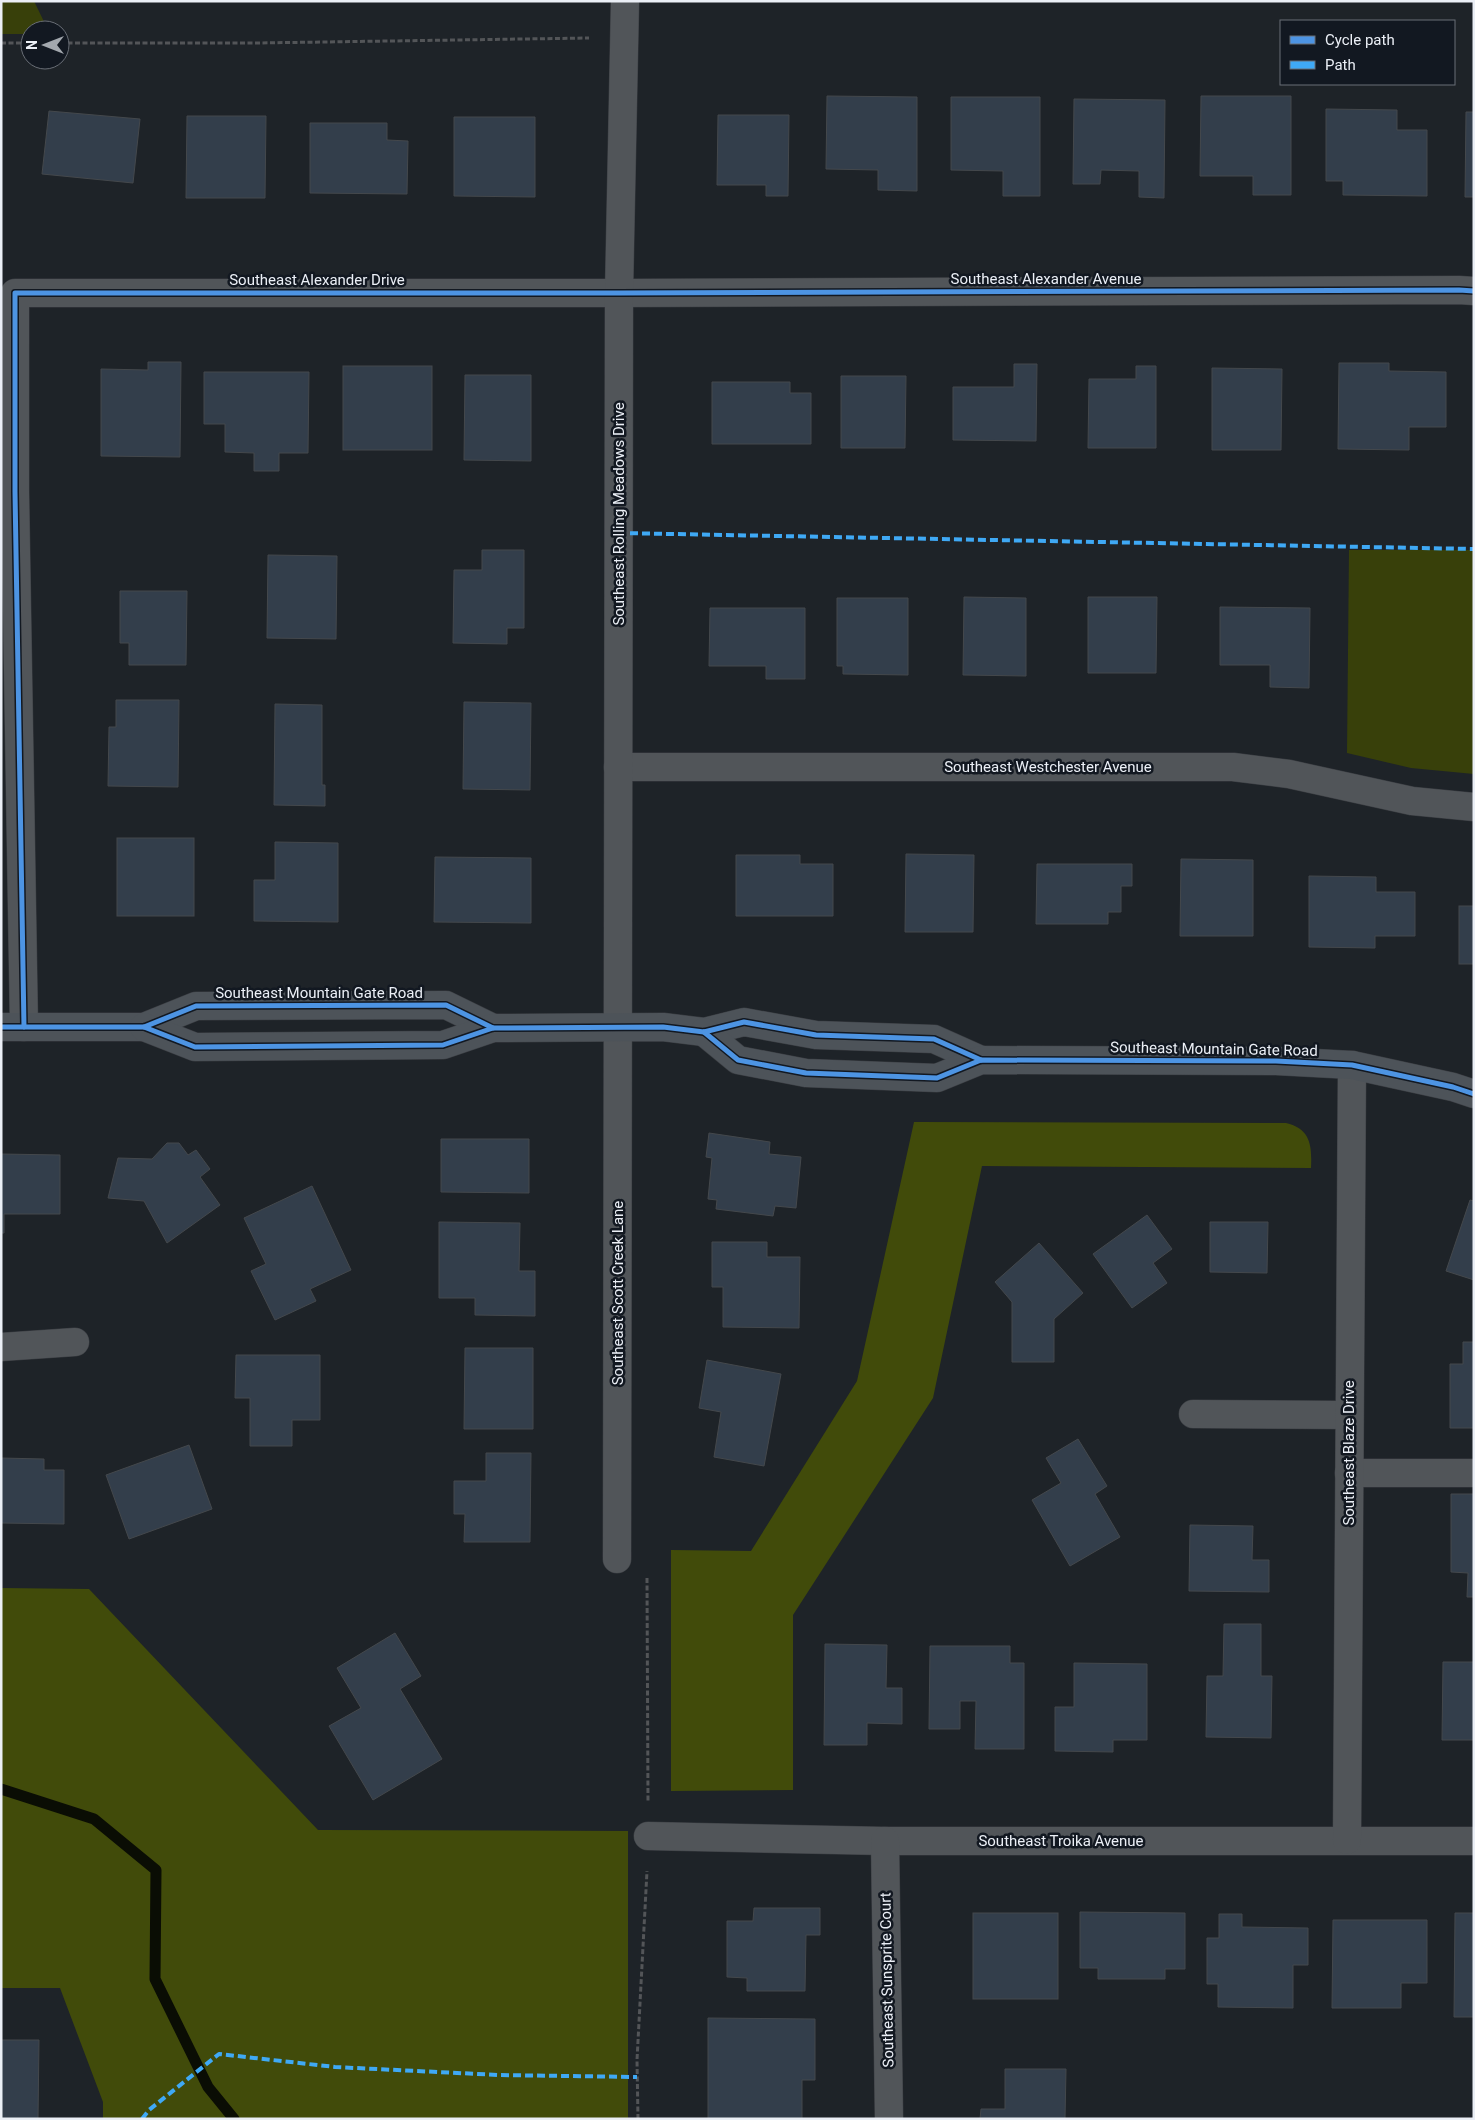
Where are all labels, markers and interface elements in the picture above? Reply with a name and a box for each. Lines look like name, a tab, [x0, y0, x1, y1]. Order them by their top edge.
north arrow	[20, 20, 70, 70]
legend	[1280, 20, 1455, 85]
text: Cycle path	[1325, 31, 1395, 49]
text: N	[24, 40, 40, 50]
text: Path	[1325, 56, 1356, 74]
street label: Southeast Alexander Avenue	[951, 270, 1142, 288]
street label: Southeast Alexander Drive	[229, 271, 405, 289]
street label: Southeast Rolling Meadows Drive	[610, 402, 628, 626]
street label: Southeast Westchester Avenue	[944, 758, 1152, 776]
street label: Southeast Mountain Gate Road	[215, 984, 423, 1002]
street label: Southeast Mountain Gate Road	[1110, 1038, 1318, 1060]
street label: Southeast Scott Creek Lane	[609, 1201, 627, 1385]
street label: Southeast Blaze Drive	[1340, 1380, 1358, 1526]
street label: Southeast Troika Avenue	[978, 1832, 1144, 1850]
street label: Southeast Sunsprite Court	[876, 1892, 898, 2068]

